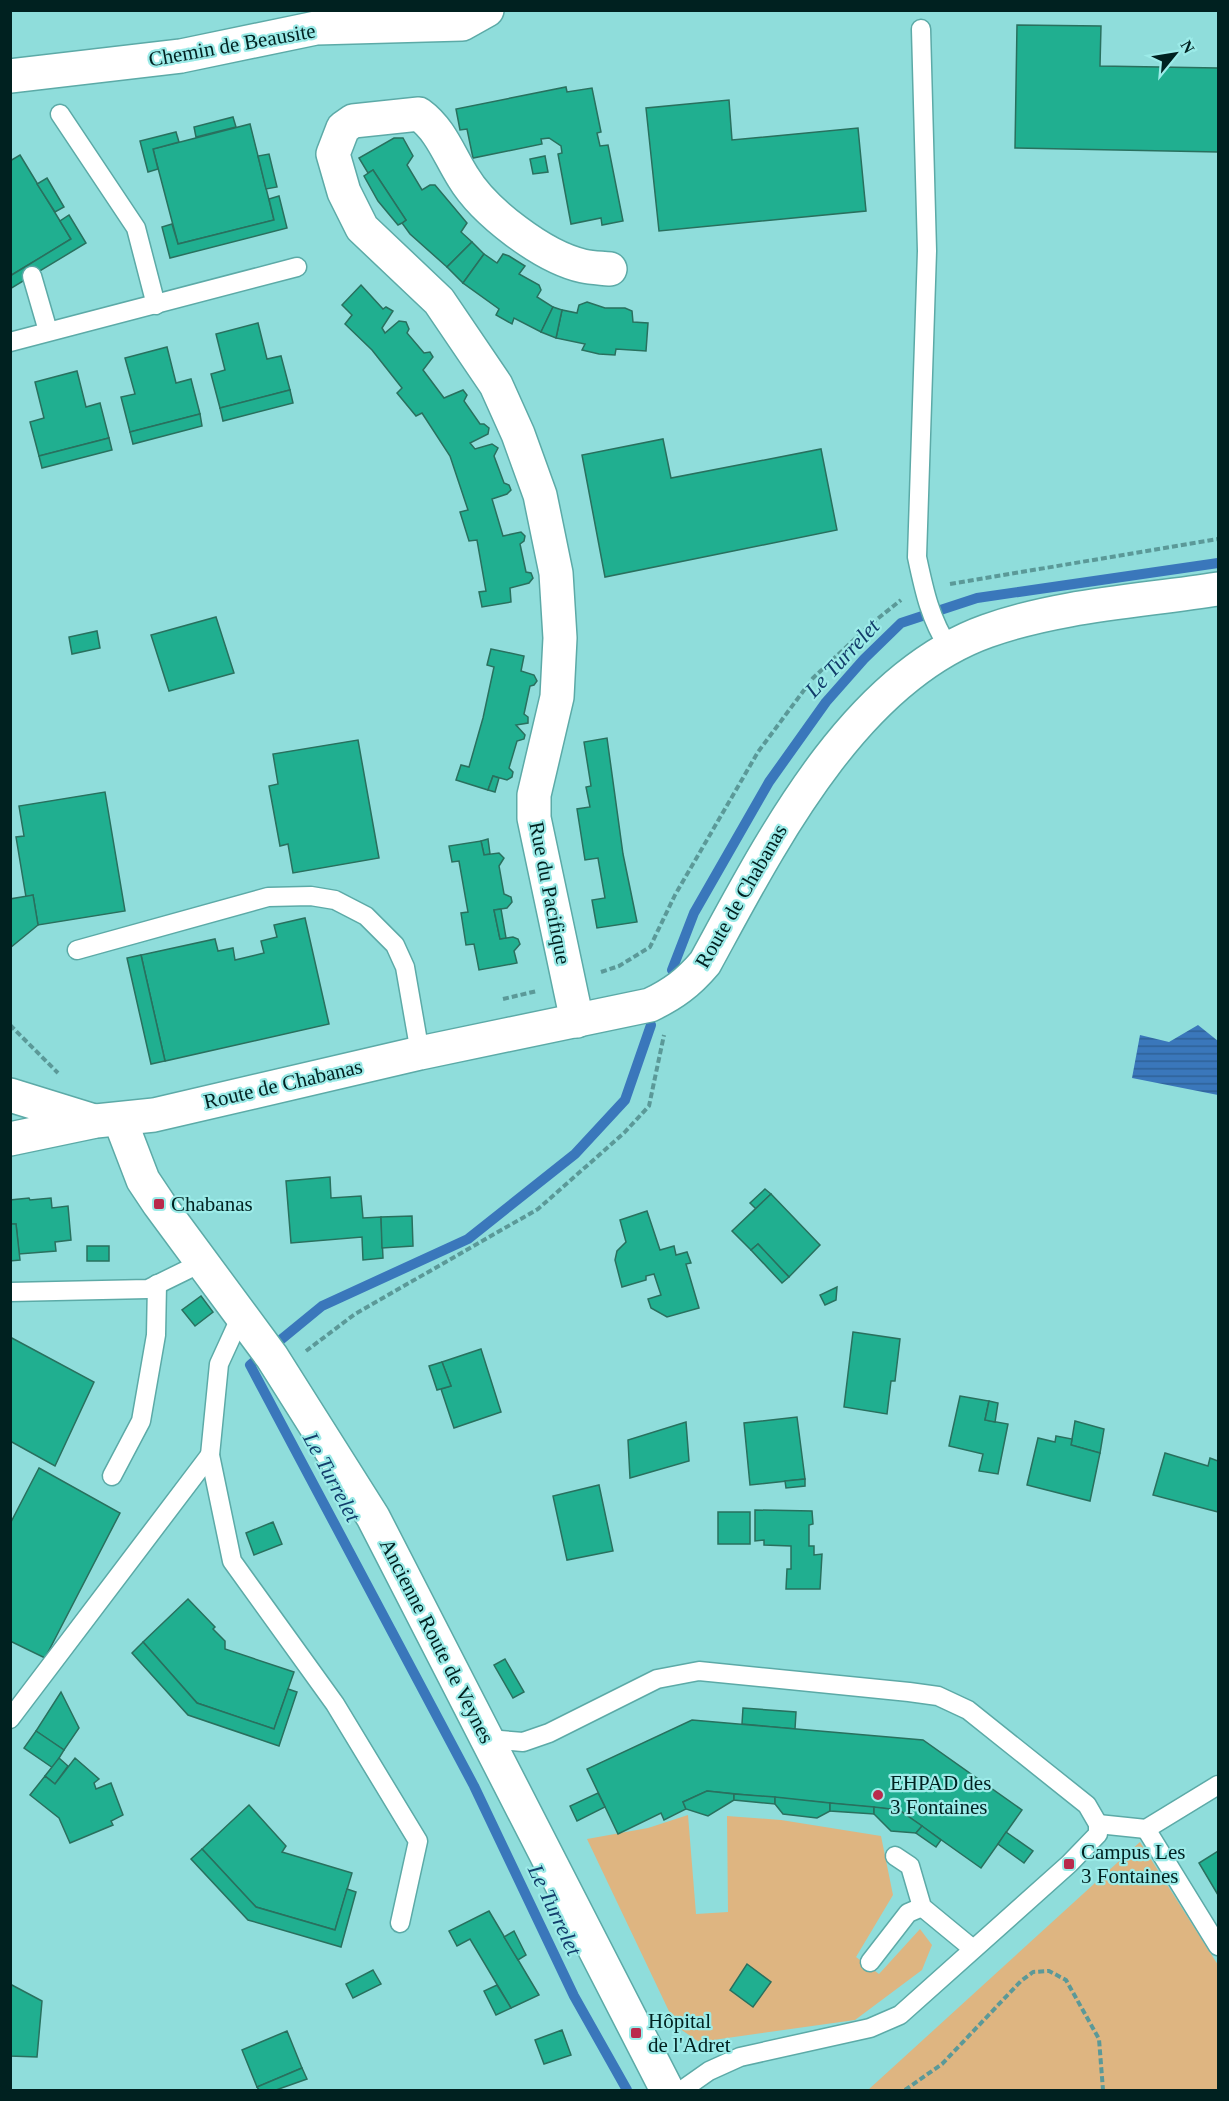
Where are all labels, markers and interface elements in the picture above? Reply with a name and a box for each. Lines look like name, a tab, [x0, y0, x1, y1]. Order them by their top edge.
street label: Chemin de Beausite	[147, 18, 317, 72]
north arrow	[1145, 24, 1205, 84]
text: N	[1177, 37, 1198, 56]
water label: Le Turrelet	[799, 613, 885, 703]
street label: Rue du Pacifique	[524, 820, 576, 966]
street label: Route de Chabanas	[690, 820, 792, 972]
street label: Route de Chabanas	[201, 1054, 365, 1114]
place label: Chabanas	[171, 1192, 253, 1216]
marker: Chabanas	[152, 1197, 166, 1211]
water label: Le Turrelet	[298, 1427, 366, 1527]
street label: Ancienne Route de Veynes	[375, 1535, 499, 1747]
place label: EHPAD des 3 Fontaines	[890, 1771, 991, 1819]
marker: EHPAD des 3 Fontaines	[871, 1788, 885, 1802]
place label: Campus Les 3 Fontaines	[1081, 1840, 1185, 1888]
marker: Campus Les 3 Fontaines	[1062, 1857, 1076, 1871]
water label: Le Turrelet	[523, 1860, 587, 1960]
place label: Hôpital de l'Adret	[648, 2009, 731, 2057]
marker: Hôpital de l'Adret	[629, 2026, 643, 2040]

